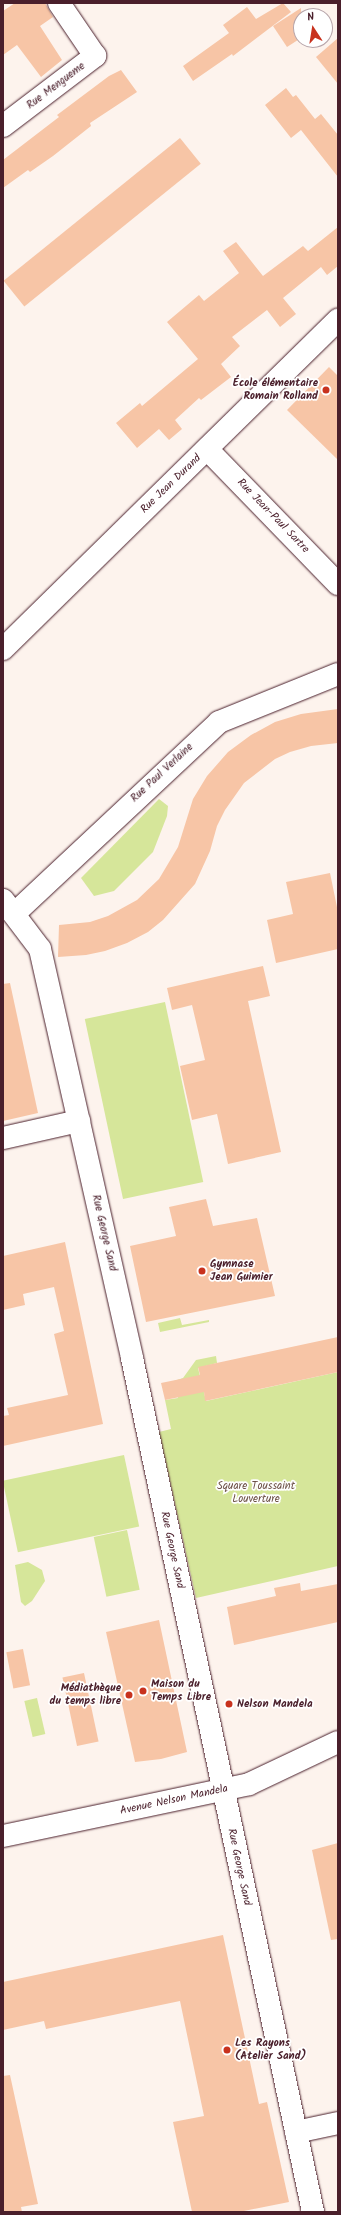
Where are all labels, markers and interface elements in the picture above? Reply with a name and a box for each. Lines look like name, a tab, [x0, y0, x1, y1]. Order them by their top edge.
north arrow	[293, 8, 333, 48]
text: N	[305, 8, 316, 27]
street label: Rue Mengueme	[24, 60, 88, 112]
place label: École élémentaire Romain Rolland	[233, 377, 318, 403]
marker: École élémentaire Romain Rolland	[321, 385, 331, 395]
street label: Rue Jean Durand	[138, 452, 204, 516]
street label: Rue Jean-Paul Sartre	[234, 476, 312, 556]
street label: Rue Paul Verlaine	[128, 741, 196, 805]
street label: Rue George Sand	[89, 1193, 119, 1273]
place label: Gymnase Jean Guimier	[210, 1258, 273, 1284]
marker: Gymnase Jean Guimier	[197, 1266, 207, 1276]
park label: Square Toussaint Louverture	[217, 1480, 295, 1506]
street label: Rue George Sand	[157, 1510, 187, 1590]
place label: Maison du Temps Libre	[151, 1678, 211, 1704]
place label: Médiathèque du temps libre	[49, 1682, 121, 1708]
marker: Maison du Temps Libre	[138, 1686, 148, 1696]
marker: Médiathèque du temps libre	[124, 1690, 134, 1700]
place label: Nelson Mandela	[237, 1697, 313, 1711]
marker: Nelson Mandela	[224, 1699, 234, 1709]
street label: Avenue Nelson Mandela	[119, 1782, 229, 1818]
street label: Rue George Sand	[224, 1827, 254, 1907]
place label: Les Rayons (Atelier Sand)	[235, 2037, 306, 2063]
marker: Les Rayons (Atelier Sand)	[222, 2045, 232, 2055]

